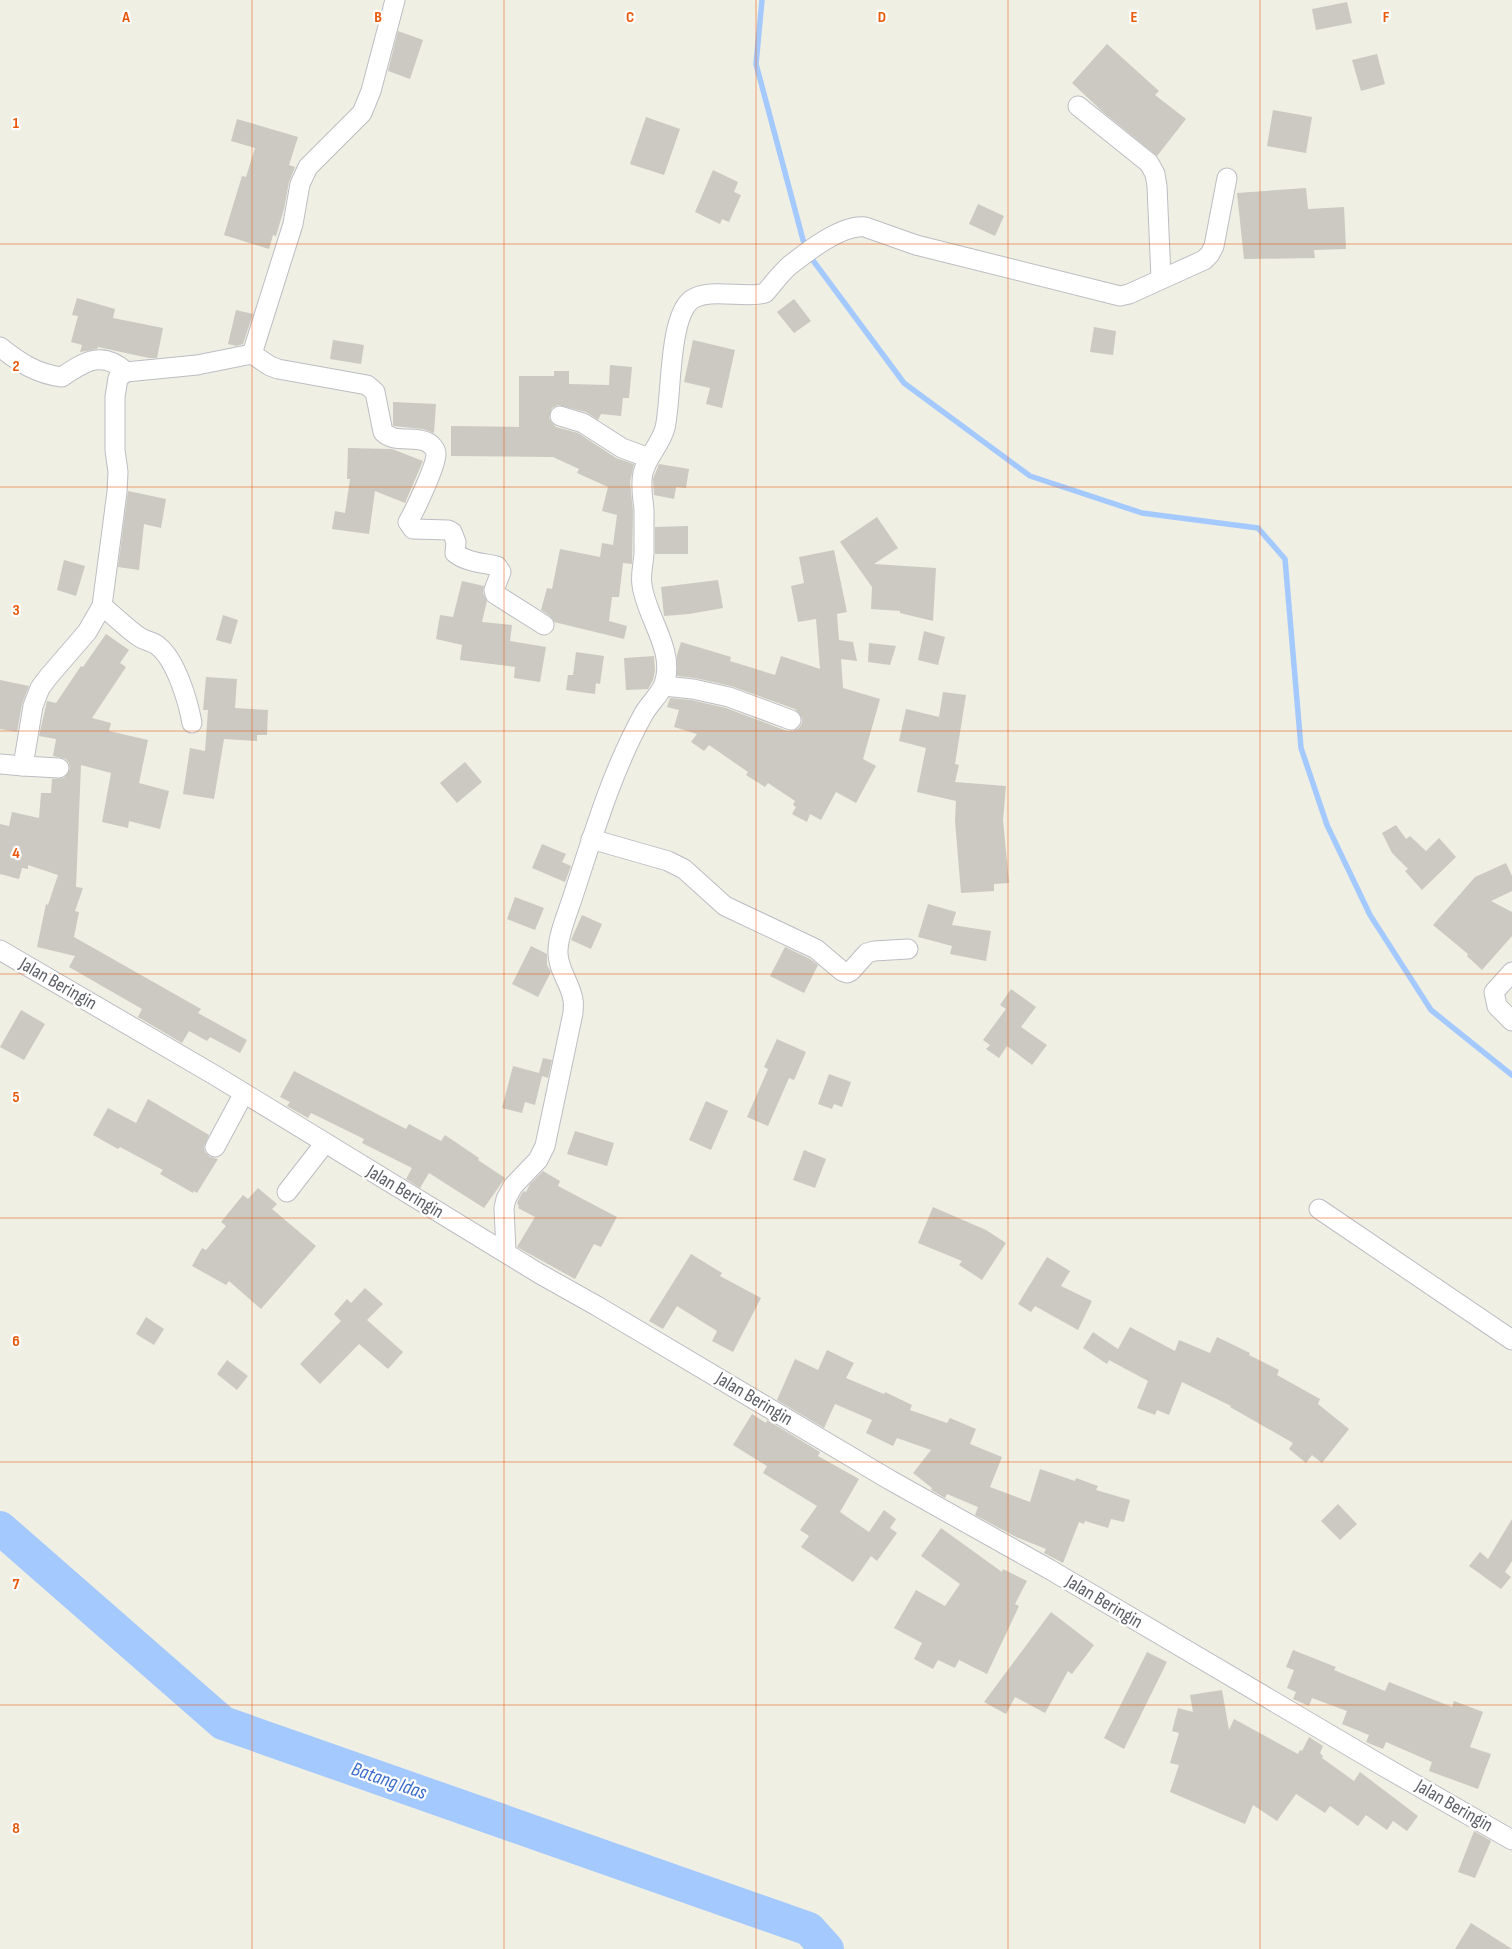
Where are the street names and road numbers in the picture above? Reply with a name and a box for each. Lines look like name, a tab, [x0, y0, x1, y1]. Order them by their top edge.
street label: Jalan Beringin	[14, 952, 101, 1015]
street label: Jalan Beringin	[362, 1160, 448, 1224]
street label: Jalan Beringin	[711, 1367, 797, 1431]
street label: Jalan Beringin	[1061, 1570, 1147, 1634]
street label: Jalan Beringin	[1410, 1774, 1497, 1837]

